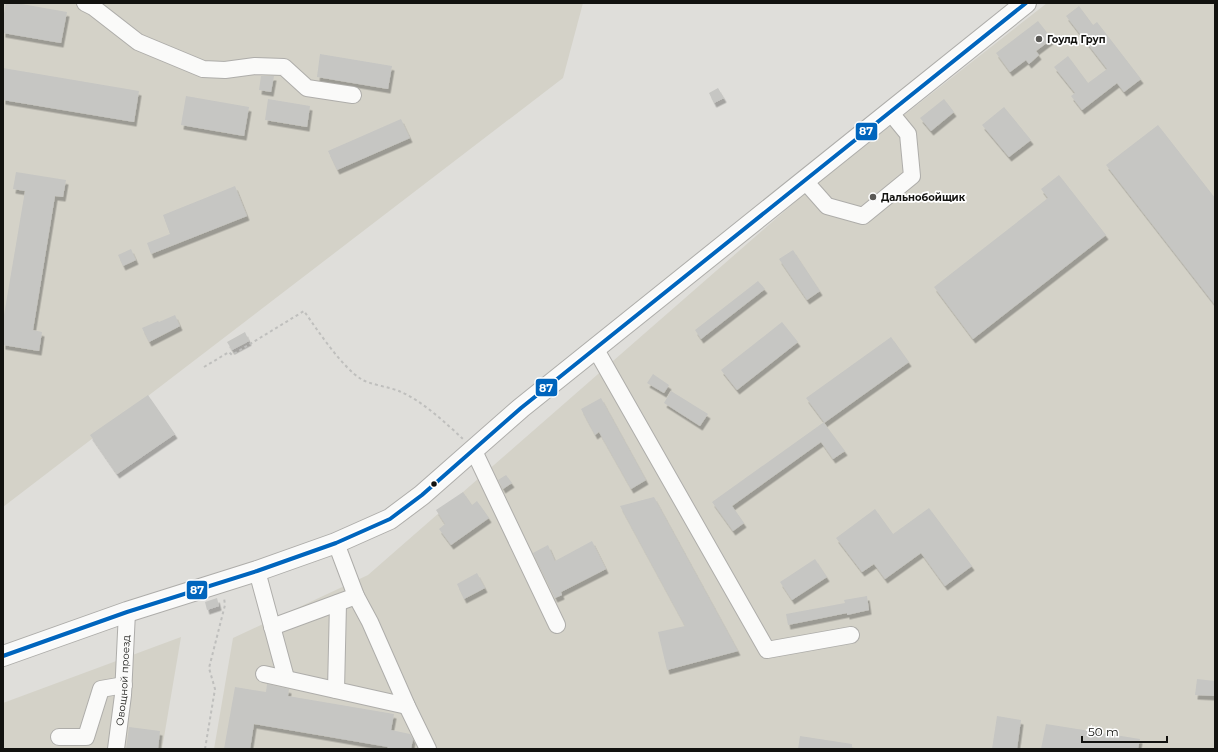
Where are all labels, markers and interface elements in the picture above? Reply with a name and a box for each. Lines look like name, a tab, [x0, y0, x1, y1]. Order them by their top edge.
place label: Гоулд Груп	[1047, 33, 1106, 46]
marker: Гоулд Груп	[1034, 34, 1044, 44]
line badge: 87	[855, 122, 878, 141]
text: 87	[859, 124, 873, 138]
place label: Дальнобойщик	[881, 191, 966, 204]
marker: Дальнобойщик	[868, 192, 878, 202]
line badge: 87	[535, 378, 558, 397]
text: 87	[539, 381, 553, 395]
unlabelled marker	[429, 479, 439, 489]
line badge: 87	[186, 580, 208, 600]
text: 87	[190, 583, 204, 597]
street label: Овощной проезд	[113, 634, 133, 727]
scale bar	[1082, 718, 1167, 744]
text: 50 m	[1088, 724, 1119, 739]

